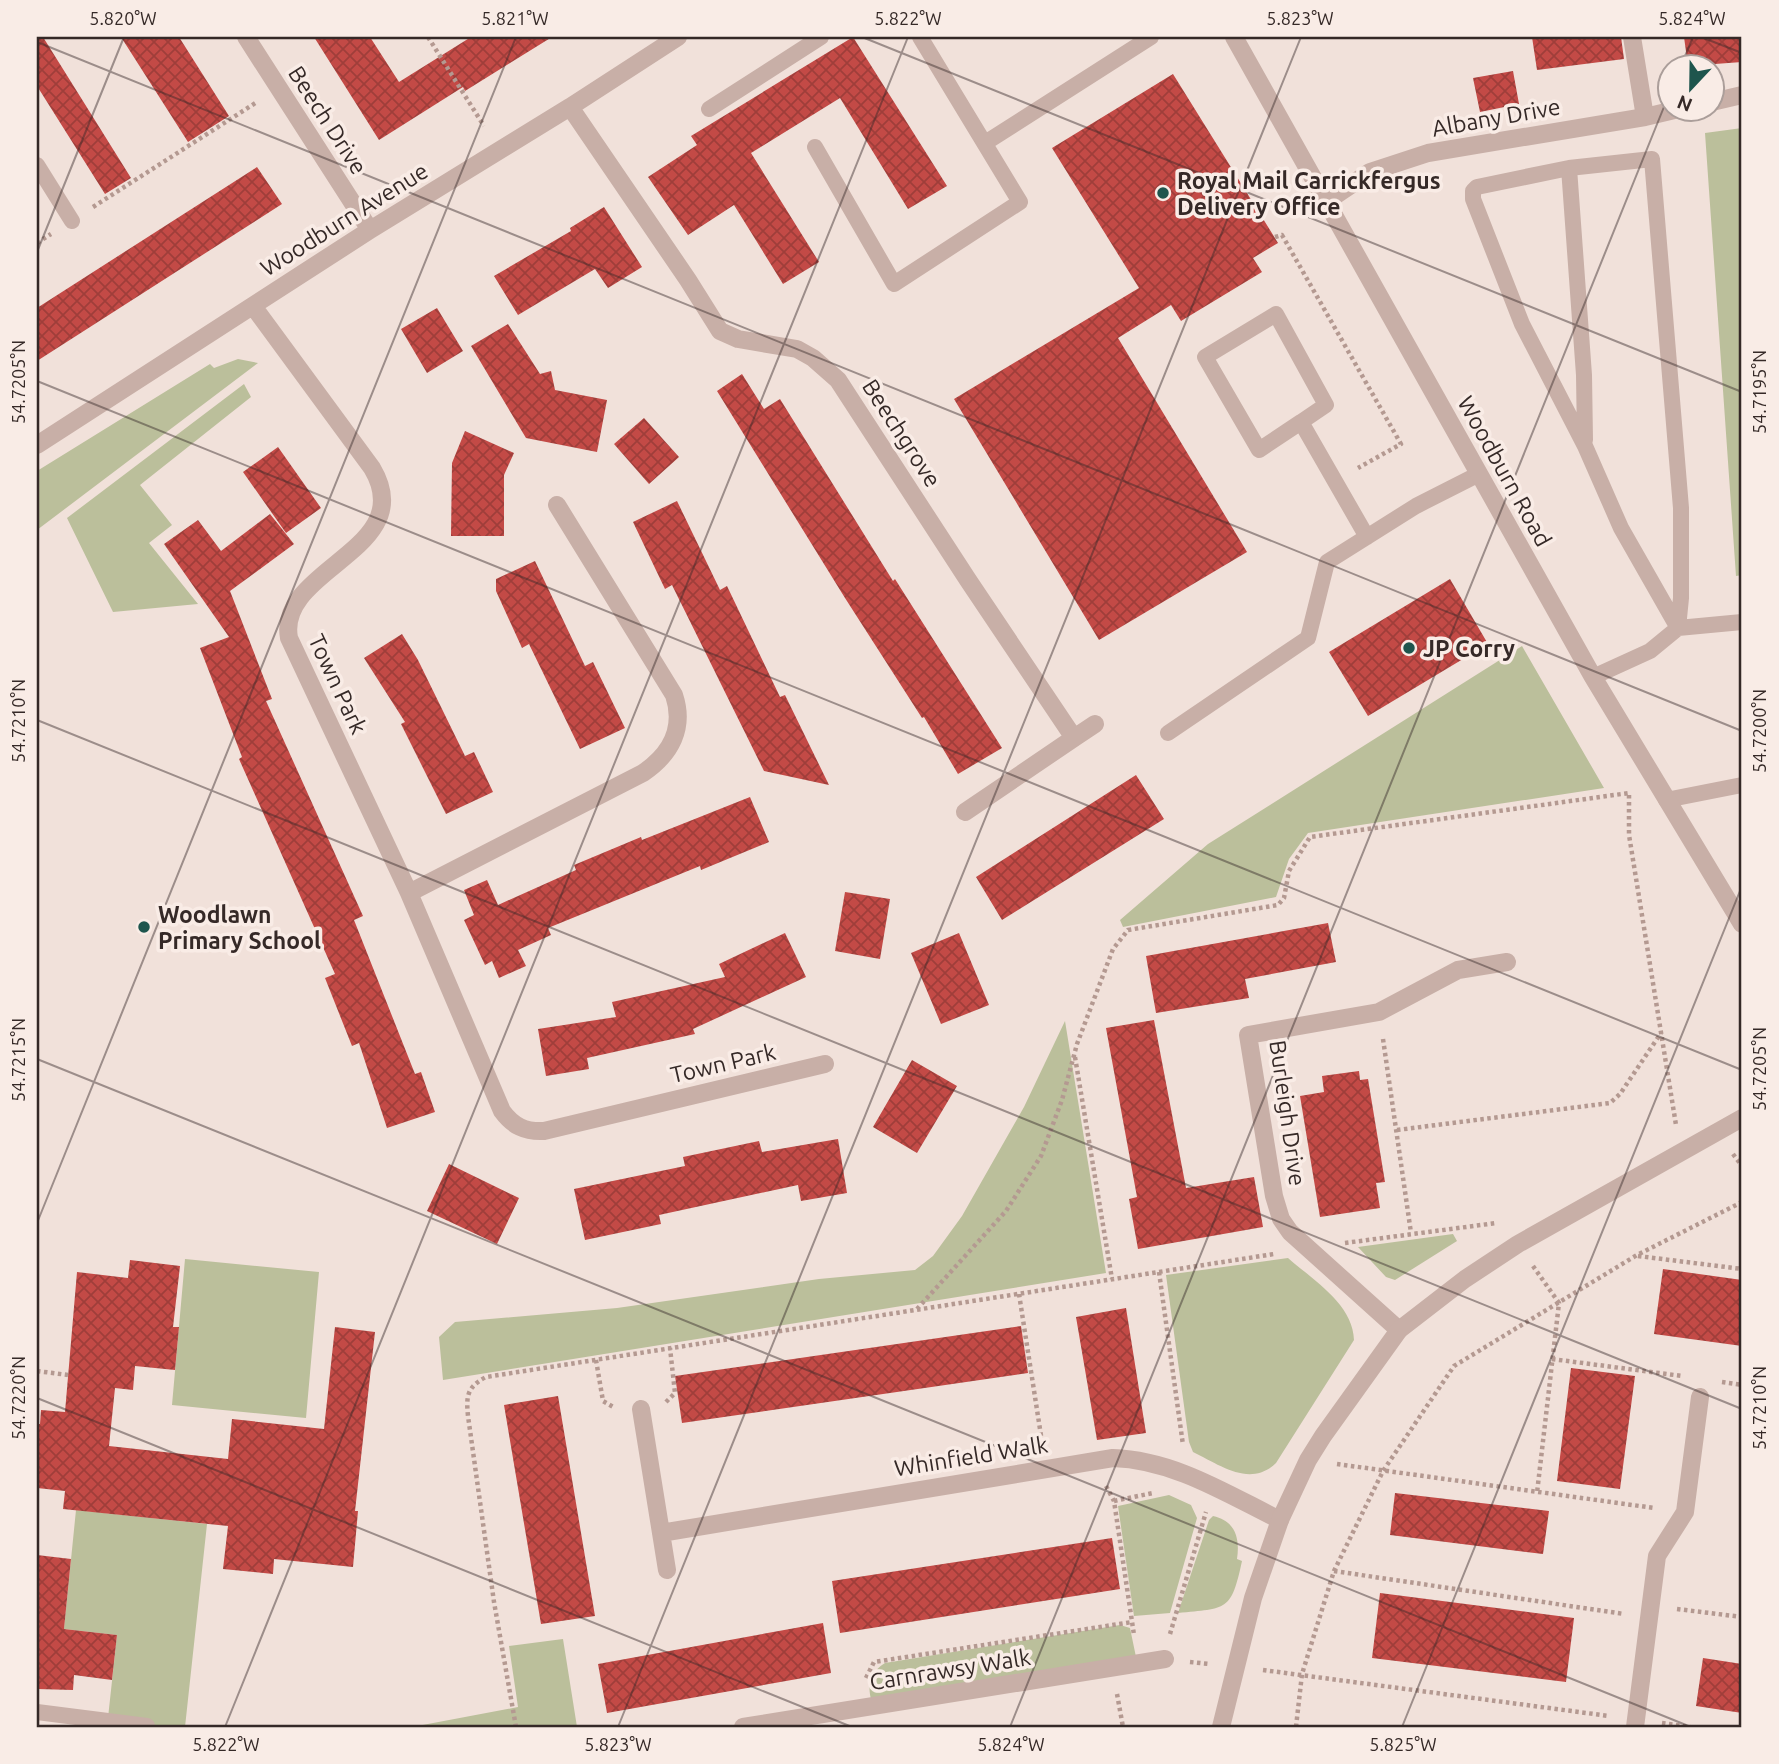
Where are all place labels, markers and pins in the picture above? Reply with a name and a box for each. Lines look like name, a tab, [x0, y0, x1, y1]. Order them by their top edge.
place label: Royal Mail Carrickfergus Delivery Office	[1177, 168, 1441, 219]
marker: Royal Mail Carrickfergus Delivery Office	[1155, 185, 1171, 201]
place label: JP Corry	[1423, 636, 1515, 661]
marker: JP Corry	[1401, 640, 1417, 656]
place label: Woodlawn Primary School	[158, 902, 321, 953]
marker: Woodlawn Primary School	[136, 919, 152, 935]

